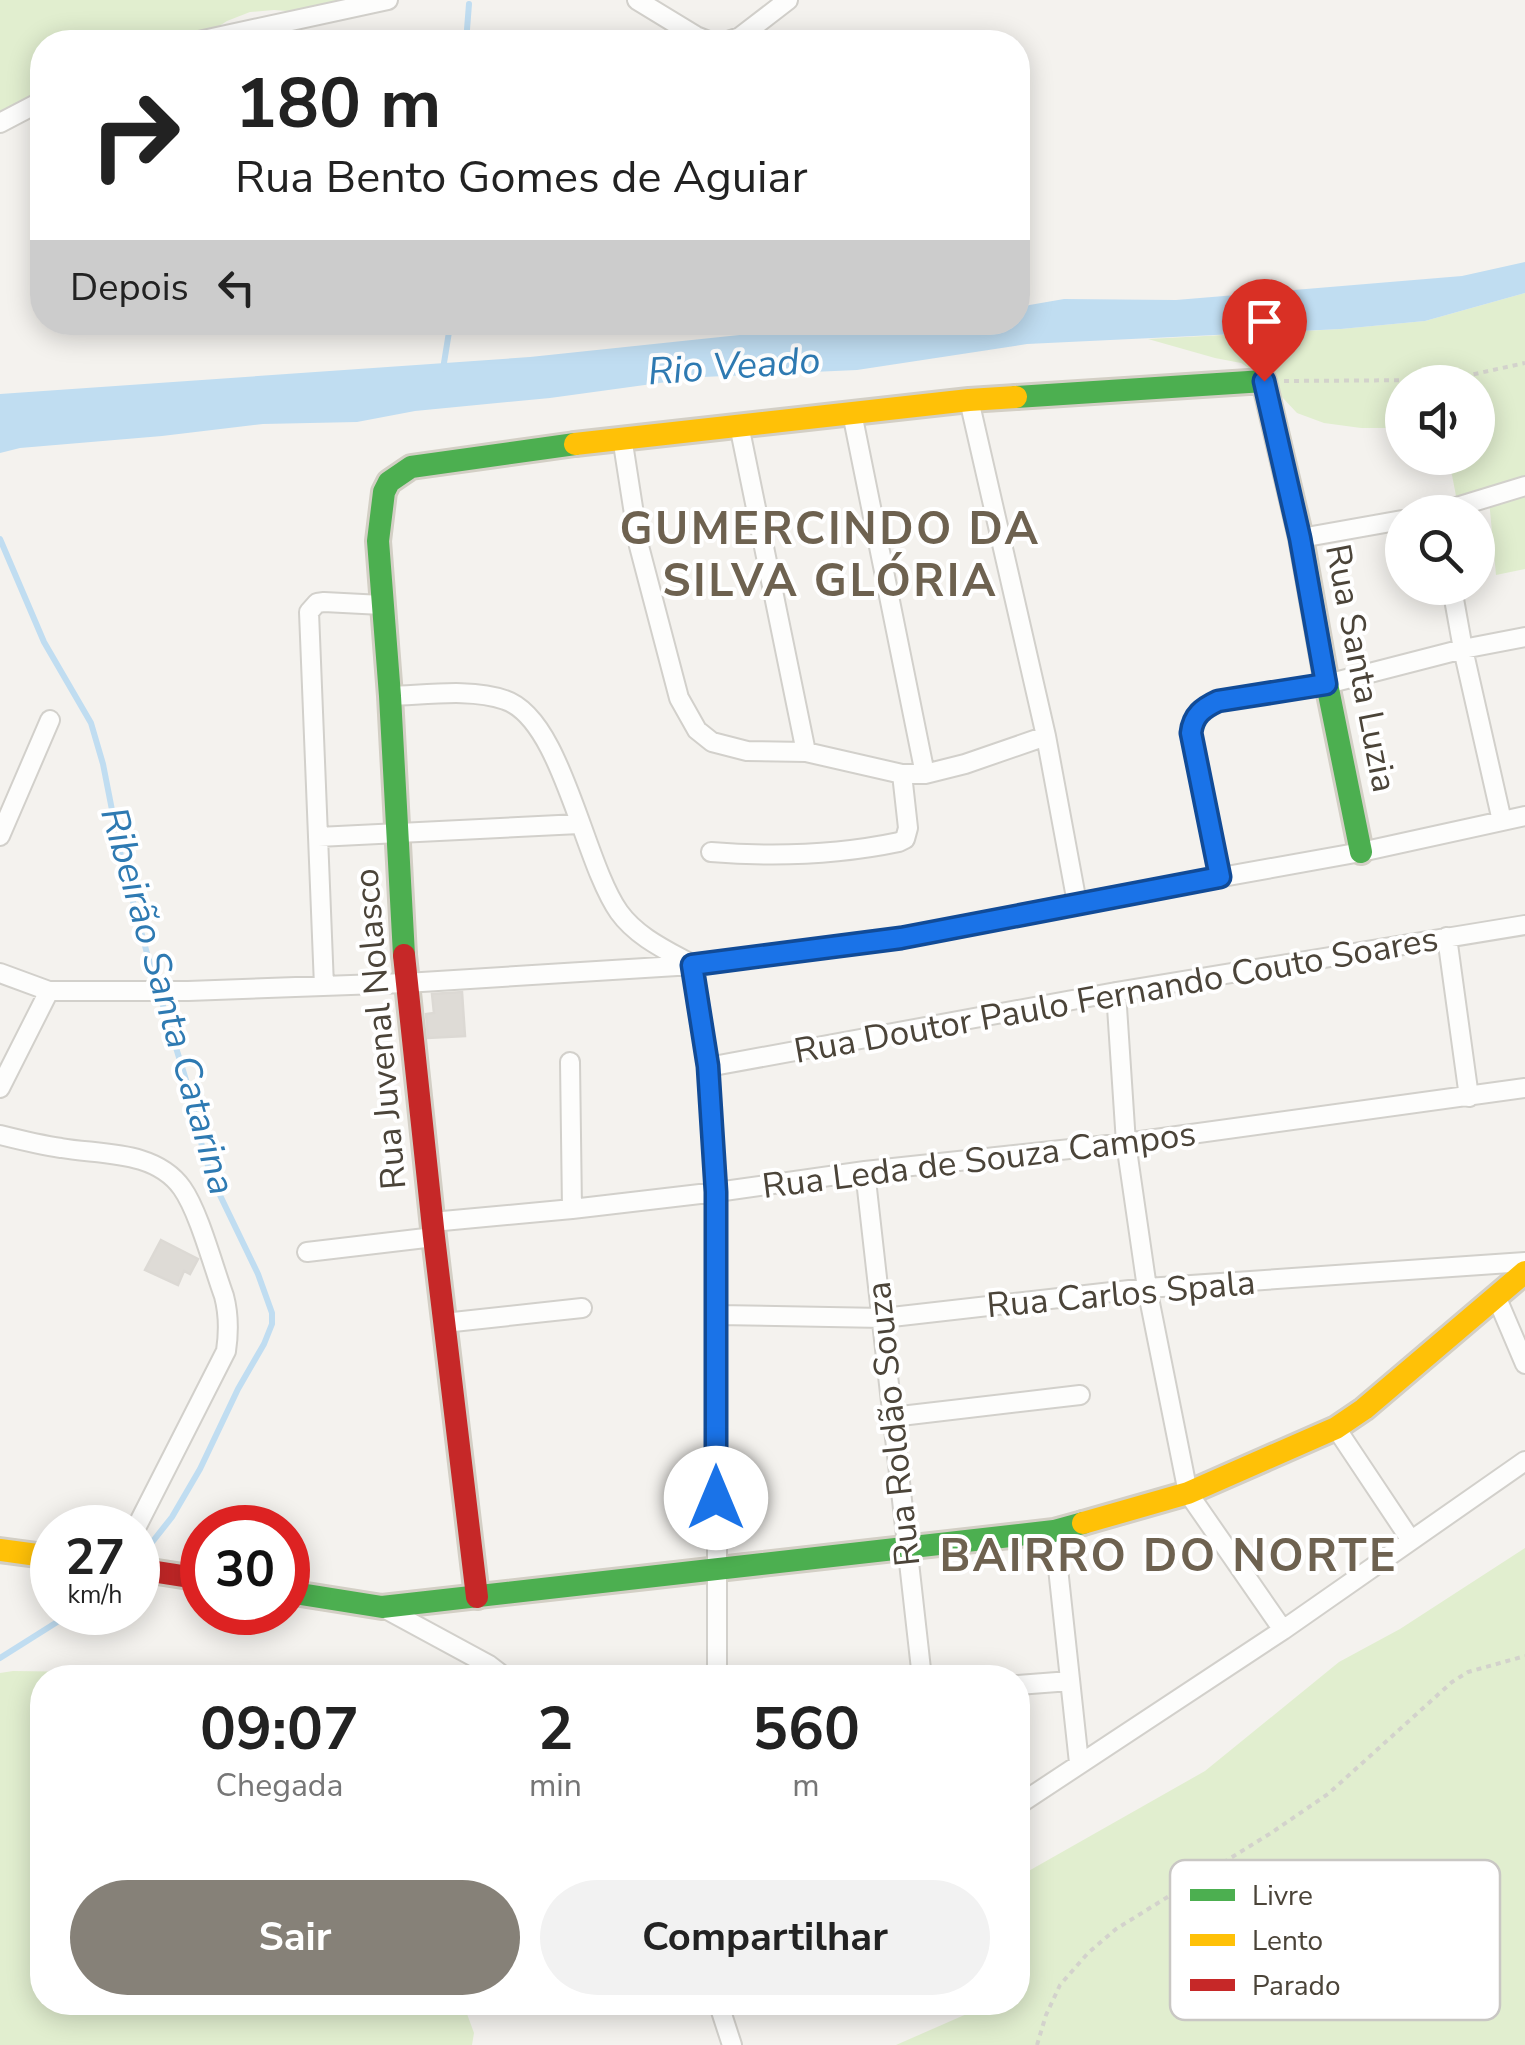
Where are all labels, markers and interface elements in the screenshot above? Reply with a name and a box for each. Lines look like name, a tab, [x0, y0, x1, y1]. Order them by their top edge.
text: 180 m	[235, 56, 441, 152]
icon: right	[70, 70, 200, 200]
text: Rua Bento Gomes de Aguiar	[235, 147, 808, 208]
icon: left	[209, 260, 264, 315]
text: Depois	[70, 262, 189, 313]
pin	[1222, 279, 1307, 382]
icon: arrive	[1237, 294, 1292, 349]
water label: Rio Veado	[646, 335, 822, 397]
map controls	[1385, 365, 1495, 605]
button: sound	[1385, 365, 1495, 475]
button: search	[1385, 495, 1495, 605]
district label: GUMERCINDO DA SILVA GLÓRIA	[619, 499, 1041, 612]
street label: Rua Santa Luzia	[1314, 540, 1408, 796]
water label: Ribeirão Santa Catarina	[88, 801, 248, 1201]
street label: Rua Juvenal Nolasco	[343, 866, 417, 1192]
street label: Rua Doutor Paulo Fernando Couto Soares	[790, 915, 1442, 1075]
street label: Rua Leda de Souza Campos	[760, 1110, 1198, 1210]
street label: Rua Carlos Spala	[985, 1259, 1257, 1329]
street label: Rua Roldão Souza	[855, 1279, 931, 1569]
position arrow	[664, 1446, 768, 1550]
speed limit sign: 30	[180, 1505, 310, 1635]
text: 27	[65, 1523, 125, 1592]
district label: BAIRRO DO NORTE	[940, 1526, 1398, 1587]
text: km/h	[67, 1578, 123, 1612]
text: 09:07	[200, 1688, 359, 1770]
text: 2	[537, 1688, 573, 1770]
text: 560	[752, 1688, 860, 1770]
text: Chegada	[215, 1764, 344, 1807]
text: min	[529, 1764, 582, 1807]
text: m	[792, 1764, 820, 1807]
legend	[1170, 1860, 1500, 2020]
text: Livre	[1252, 1877, 1313, 1915]
button: Sair	[70, 1880, 520, 1995]
button: Compartilhar	[540, 1880, 990, 1995]
text: Lento	[1252, 1922, 1323, 1960]
text: Parado	[1252, 1967, 1341, 2005]

